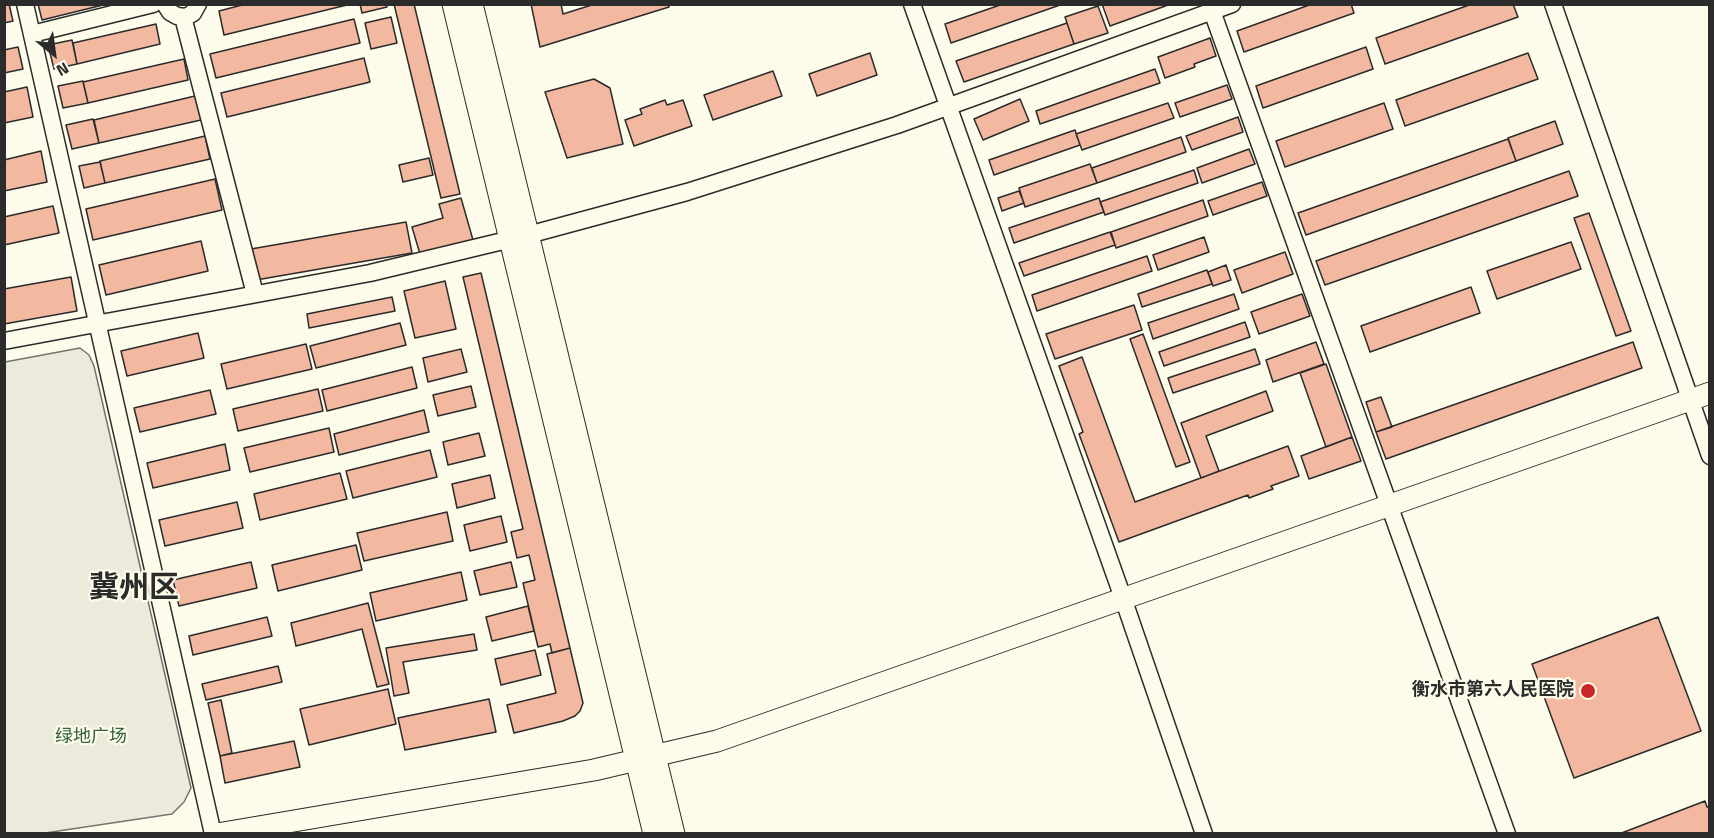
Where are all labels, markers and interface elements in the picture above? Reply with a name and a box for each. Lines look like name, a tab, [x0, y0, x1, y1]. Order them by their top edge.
north arrow	[24, 24, 84, 84]
text: N	[52, 57, 73, 83]
district label: 冀州区	[89, 572, 179, 608]
place label: 衡水市第六人民医院	[1412, 680, 1574, 702]
marker: 衡水市第六人民医院	[1579, 682, 1597, 700]
park label: 绿地广场	[55, 727, 127, 749]

